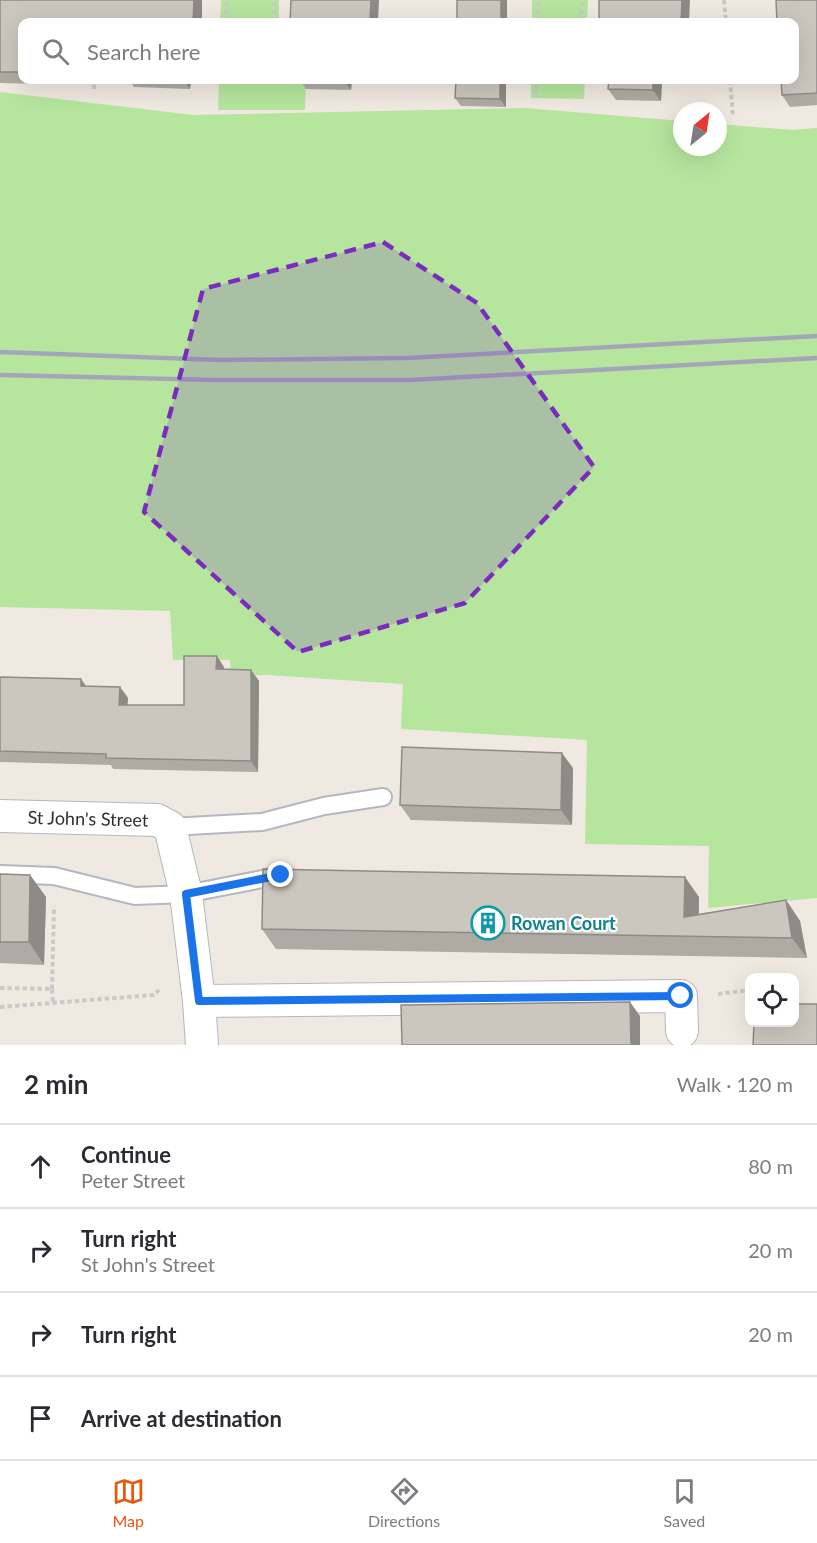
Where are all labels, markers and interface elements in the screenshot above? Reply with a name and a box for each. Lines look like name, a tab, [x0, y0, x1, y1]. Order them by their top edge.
search box	[18, 18, 799, 84]
icon: search	[39, 35, 72, 68]
text: Search here	[87, 38, 200, 65]
north arrow	[673, 102, 727, 156]
street label: St John's Street	[27, 806, 149, 831]
route end	[267, 861, 293, 887]
building icon: Rowan Court	[470, 905, 506, 941]
place label: Rowan Court	[511, 912, 616, 934]
map controls	[745, 973, 799, 1027]
button: locate	[745, 973, 799, 1027]
route start	[667, 982, 693, 1008]
text: 2 min	[24, 1068, 88, 1100]
text: Walk · 120 m	[677, 1072, 793, 1096]
text: Continue	[81, 1141, 171, 1168]
icon: ahead	[24, 1150, 57, 1183]
text: 80 m	[748, 1154, 793, 1178]
text: Peter Street	[81, 1168, 185, 1192]
text: Turn right	[81, 1225, 176, 1252]
icon: right	[24, 1234, 57, 1267]
text: 20 m	[748, 1238, 793, 1262]
text: St John's Street	[81, 1252, 215, 1276]
icon: right	[24, 1318, 57, 1351]
text: Turn right	[81, 1321, 176, 1348]
text: 20 m	[748, 1322, 793, 1346]
icon: arrive	[24, 1402, 57, 1435]
text: Arrive at destination	[81, 1405, 282, 1432]
tab: Map	[112, 1475, 145, 1530]
tab: Directions	[368, 1475, 440, 1530]
tab: Saved	[664, 1475, 705, 1530]

